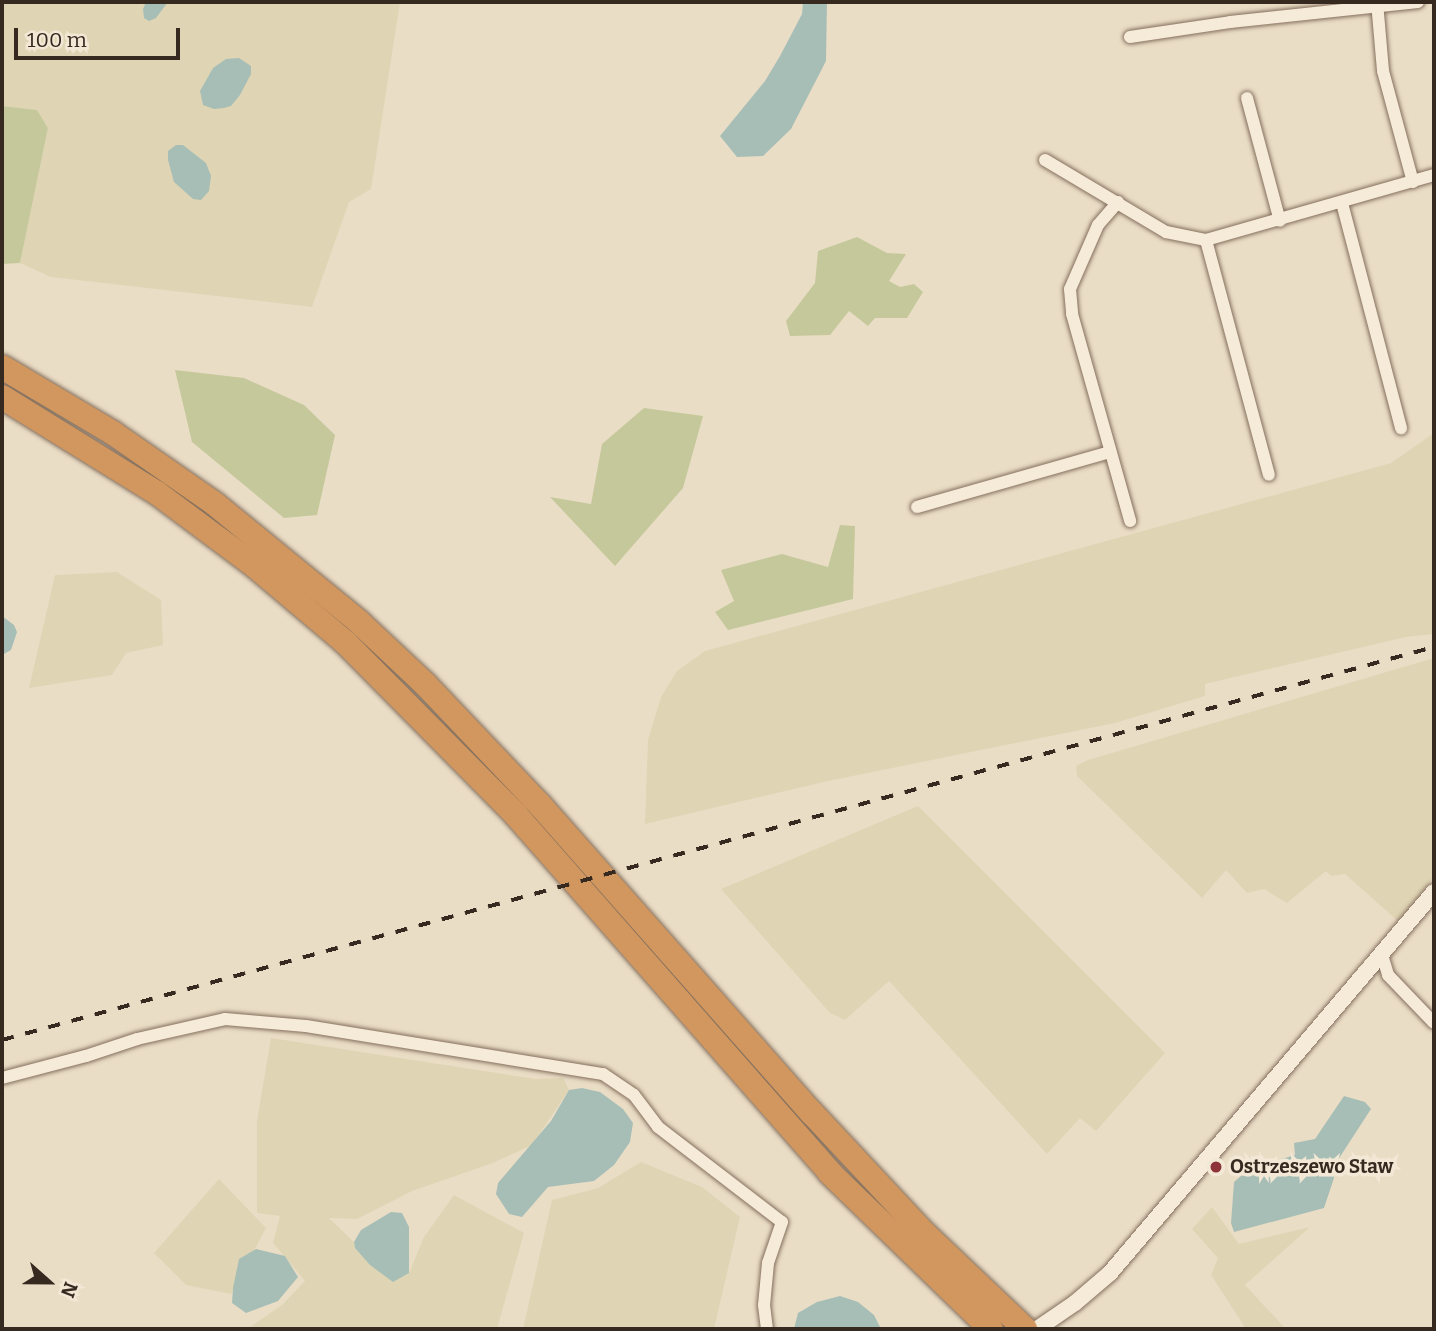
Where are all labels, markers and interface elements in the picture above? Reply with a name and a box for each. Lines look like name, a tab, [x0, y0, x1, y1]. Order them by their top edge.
scale bar	[18, 14, 184, 58]
text: 100 m	[27, 27, 87, 53]
place label: Ostrzeszewo Staw	[1230, 1156, 1393, 1178]
marker: Ostrzeszewo Staw	[1208, 1159, 1224, 1175]
north arrow	[14, 1247, 84, 1317]
text: N	[56, 1279, 82, 1301]

